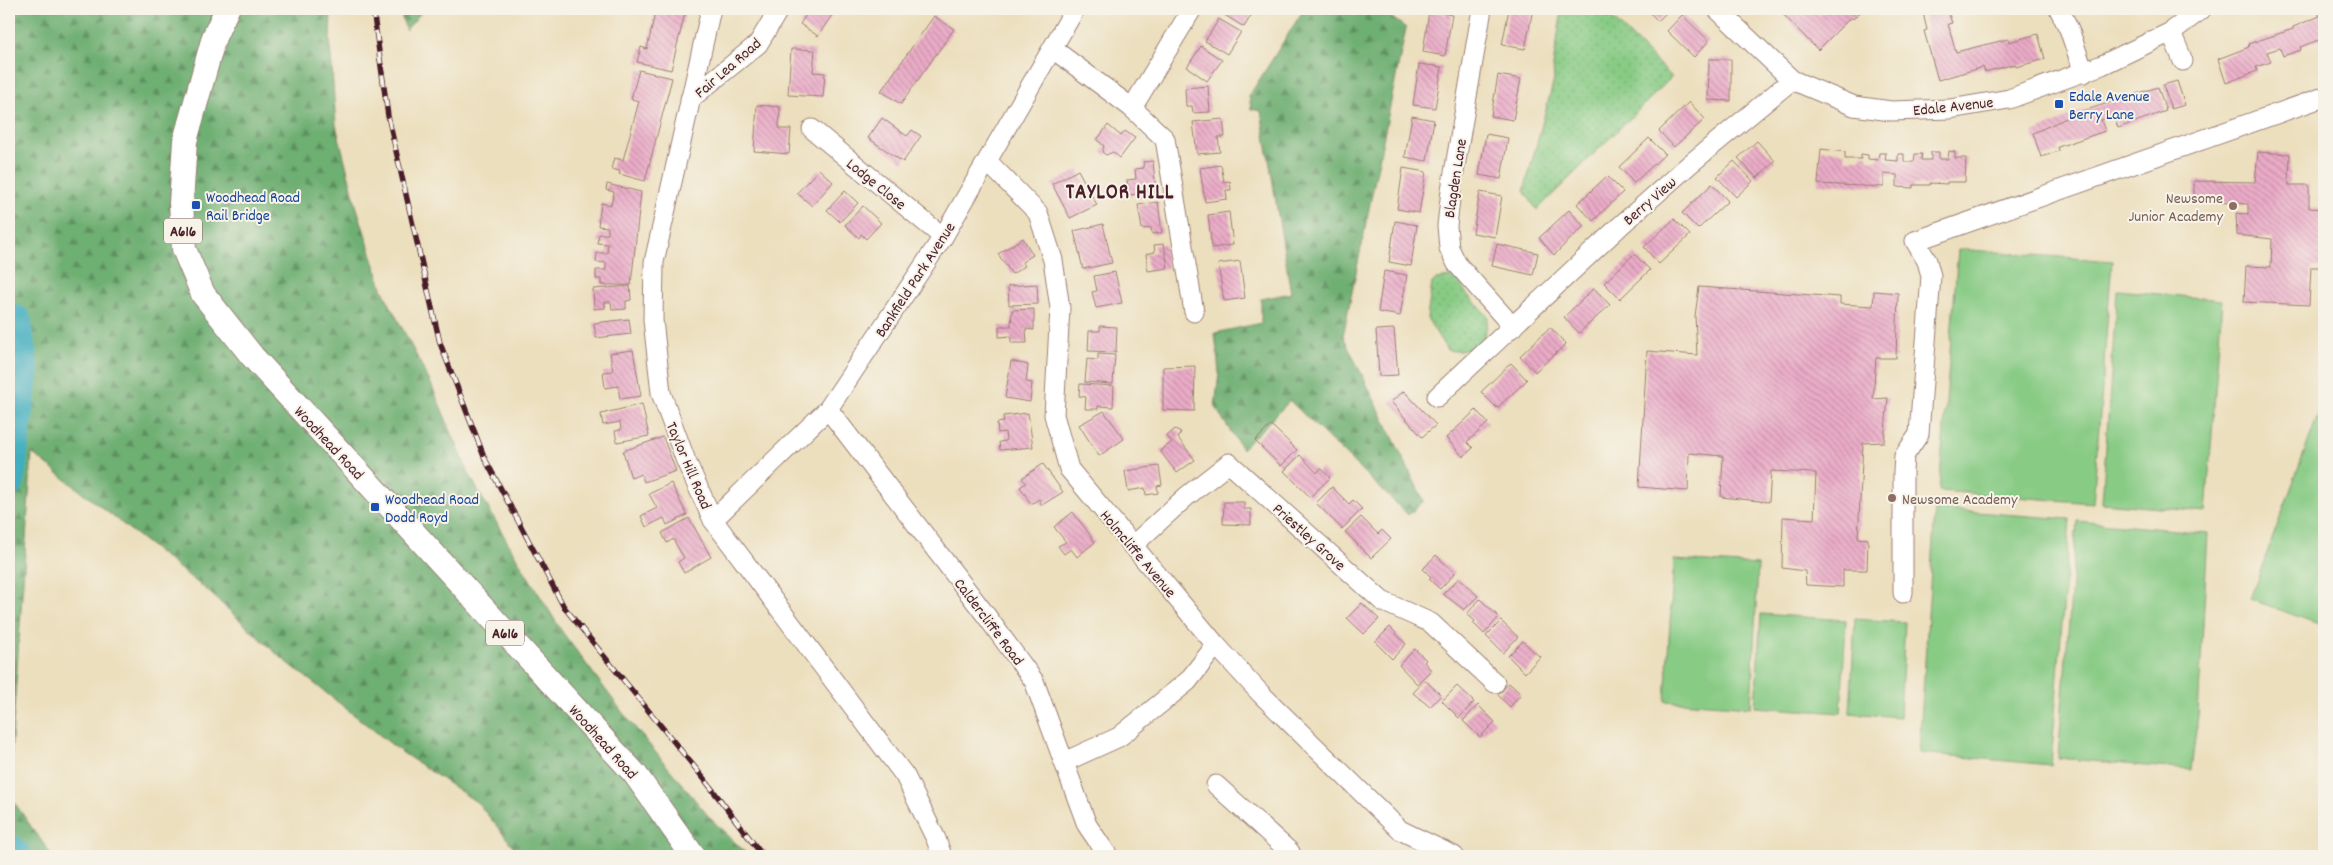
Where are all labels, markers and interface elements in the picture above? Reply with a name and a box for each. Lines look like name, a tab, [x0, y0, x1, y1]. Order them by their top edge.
street label: Fair Lea Road	[690, 33, 767, 104]
place label: Edale Avenue Berry Lane	[2069, 86, 2150, 127]
street label: Edale Avenue	[1912, 92, 1995, 123]
marker: Edale Avenue Berry Lane	[2053, 98, 2065, 110]
street label: Blagden Lane	[1439, 137, 1474, 220]
street label: Lodge Close	[840, 154, 910, 216]
street label: Berry View	[1619, 172, 1683, 232]
district label: TAYLOR HILL	[1066, 179, 1174, 209]
place label: Woodhead Road Rail Bridge	[206, 187, 300, 228]
place label: Newsome Junior Academy	[2129, 188, 2224, 229]
marker: Woodhead Road Rail Bridge	[190, 199, 202, 211]
marker: Newsome Junior Academy	[2227, 200, 2239, 212]
road number: A616	[164, 218, 202, 244]
street label: Bankfield Park Avenue	[870, 218, 962, 342]
street label: Woodhead Road	[288, 402, 369, 486]
street label: Taylor Hill Road	[659, 419, 716, 513]
place label: Woodhead Road Dodd Royd	[385, 489, 479, 530]
place label: Newsome Academy	[1902, 489, 2018, 512]
marker: Newsome Academy	[1886, 492, 1898, 504]
street label: Priestley Grove	[1267, 499, 1350, 577]
marker: Woodhead Road Dodd Royd	[369, 501, 381, 513]
street label: Holmcliffe Avenue	[1093, 506, 1181, 604]
street label: Caldercliffe Road	[947, 574, 1029, 671]
road number: A616	[486, 620, 524, 646]
street label: Woodhead Road	[562, 700, 642, 785]

